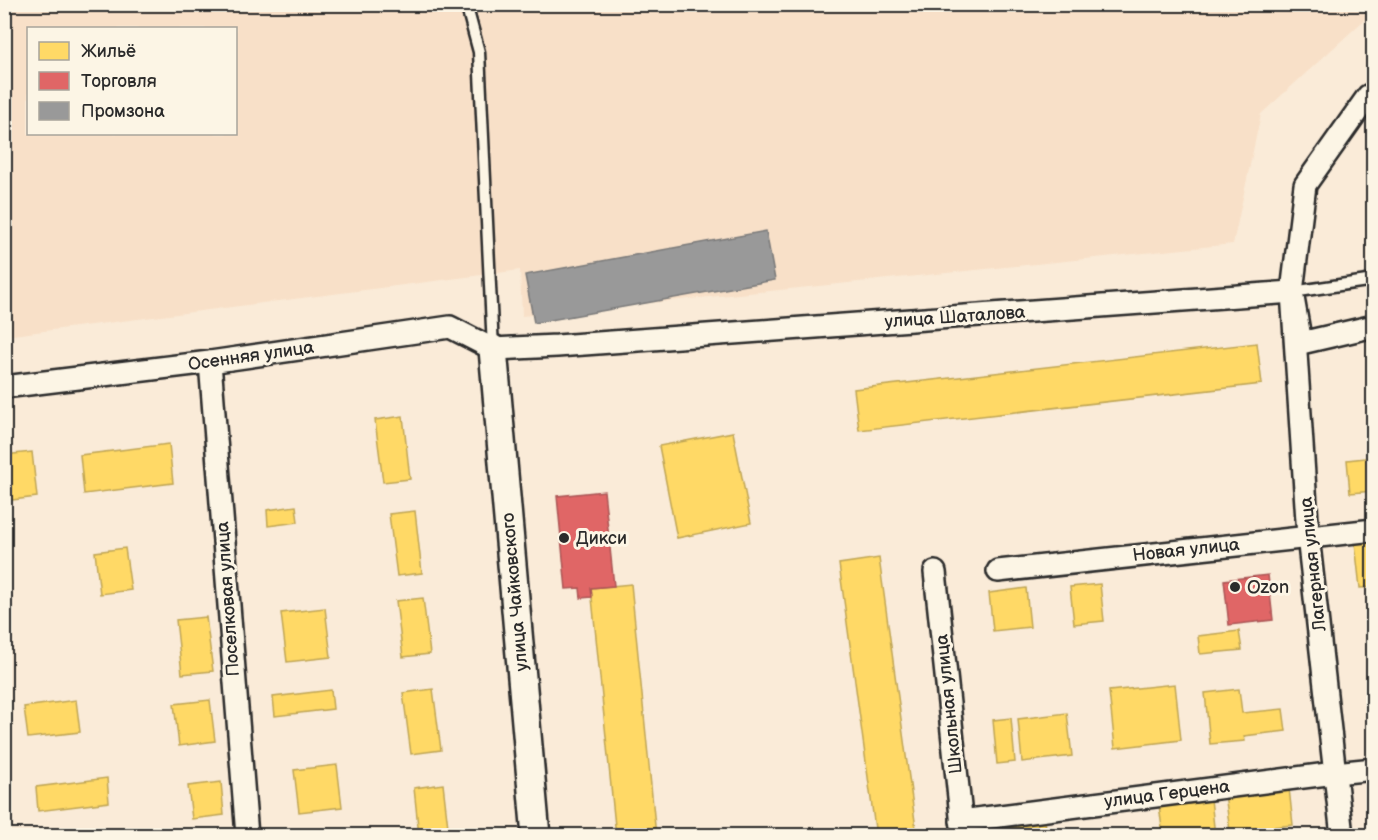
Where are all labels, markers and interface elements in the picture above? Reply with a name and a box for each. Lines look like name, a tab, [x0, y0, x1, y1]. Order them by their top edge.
legend	[27, 27, 237, 135]
text: Жильё	[81, 41, 136, 62]
text: Торговля	[81, 71, 157, 92]
text: Промзона	[81, 101, 165, 122]
street label: улица Шаталова	[884, 302, 1026, 332]
street label: Осенняя улица	[187, 337, 316, 375]
street label: Лагерная улица	[1295, 496, 1331, 633]
street label: улица Чайковского	[498, 512, 532, 672]
street label: Поселковая улица	[212, 520, 244, 677]
place label: Дикси	[576, 528, 627, 549]
marker: Дикси	[557, 531, 571, 545]
street label: Новая улица	[1131, 534, 1241, 566]
place label: Ozon	[1247, 577, 1289, 598]
marker: Ozon	[1228, 580, 1242, 594]
street label: Школьная улица	[931, 633, 967, 775]
street label: улица Герцена	[1103, 776, 1231, 812]

